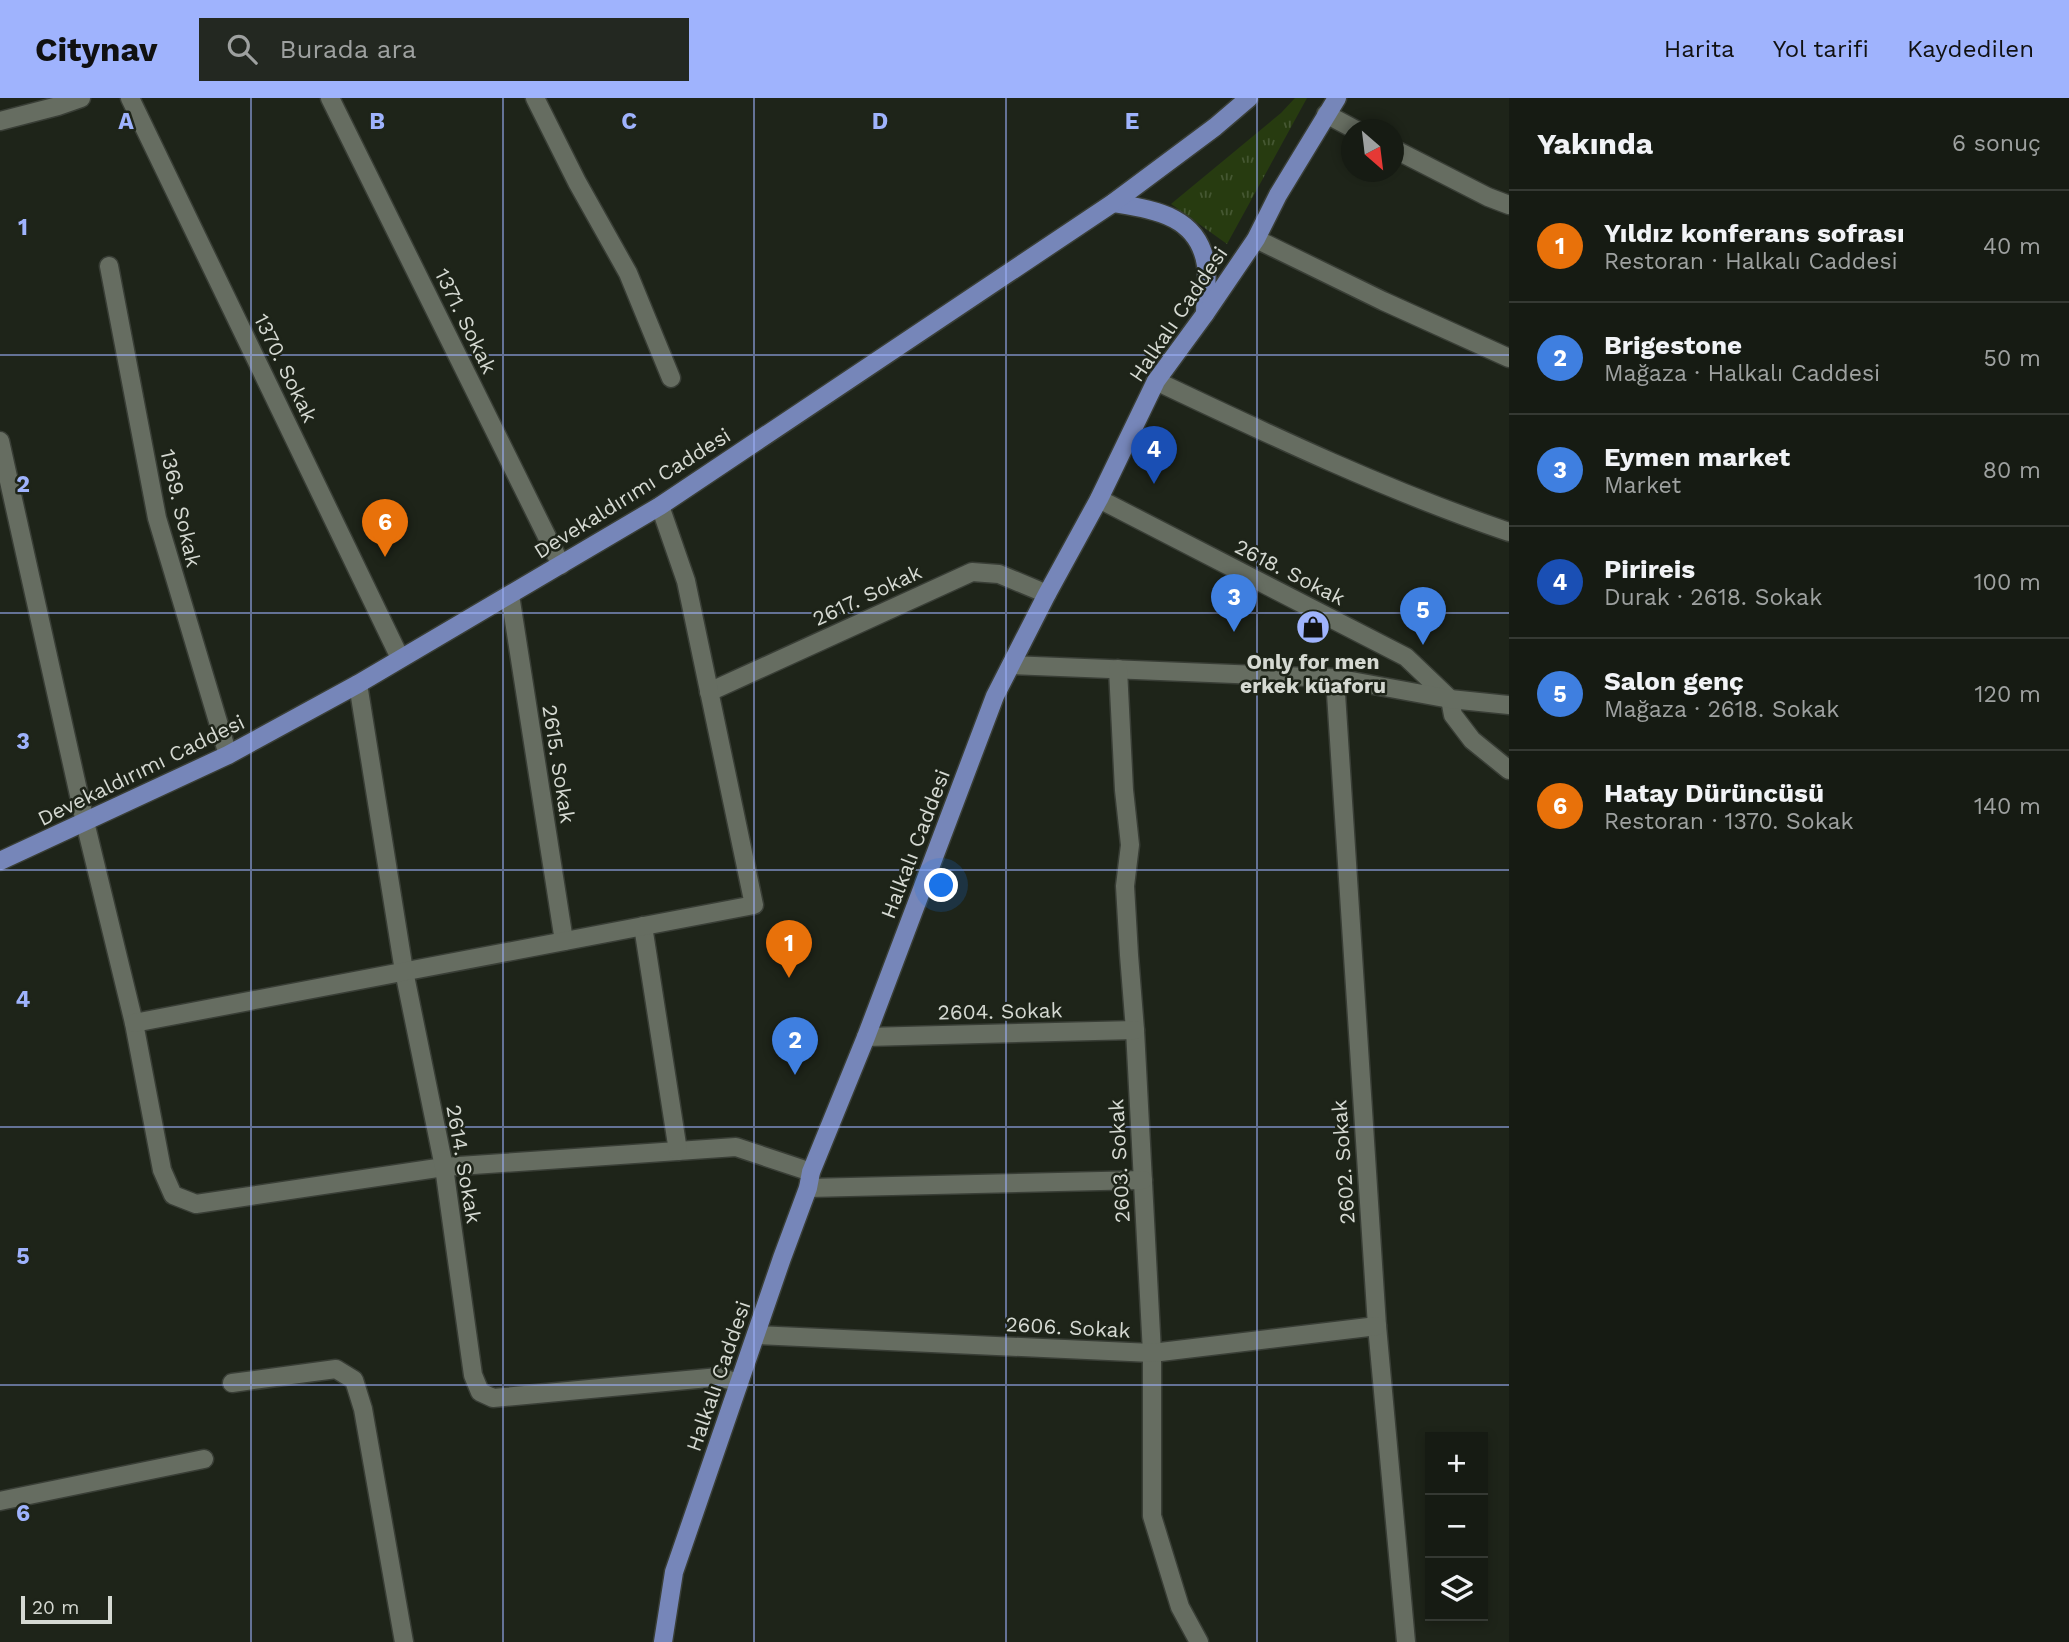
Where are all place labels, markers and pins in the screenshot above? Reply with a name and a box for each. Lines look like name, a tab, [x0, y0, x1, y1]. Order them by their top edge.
pin: 4	[1131, 426, 1177, 484]
pin: 6	[362, 499, 408, 557]
pin: 3	[1211, 574, 1257, 632]
pin: 5	[1400, 587, 1446, 645]
shop icon: Only for men erkek küaforu	[1294, 608, 1332, 646]
place label: Only for men erkek küaforu	[1240, 649, 1386, 698]
pin: 1	[766, 920, 812, 978]
pin: 2	[772, 1017, 818, 1075]

